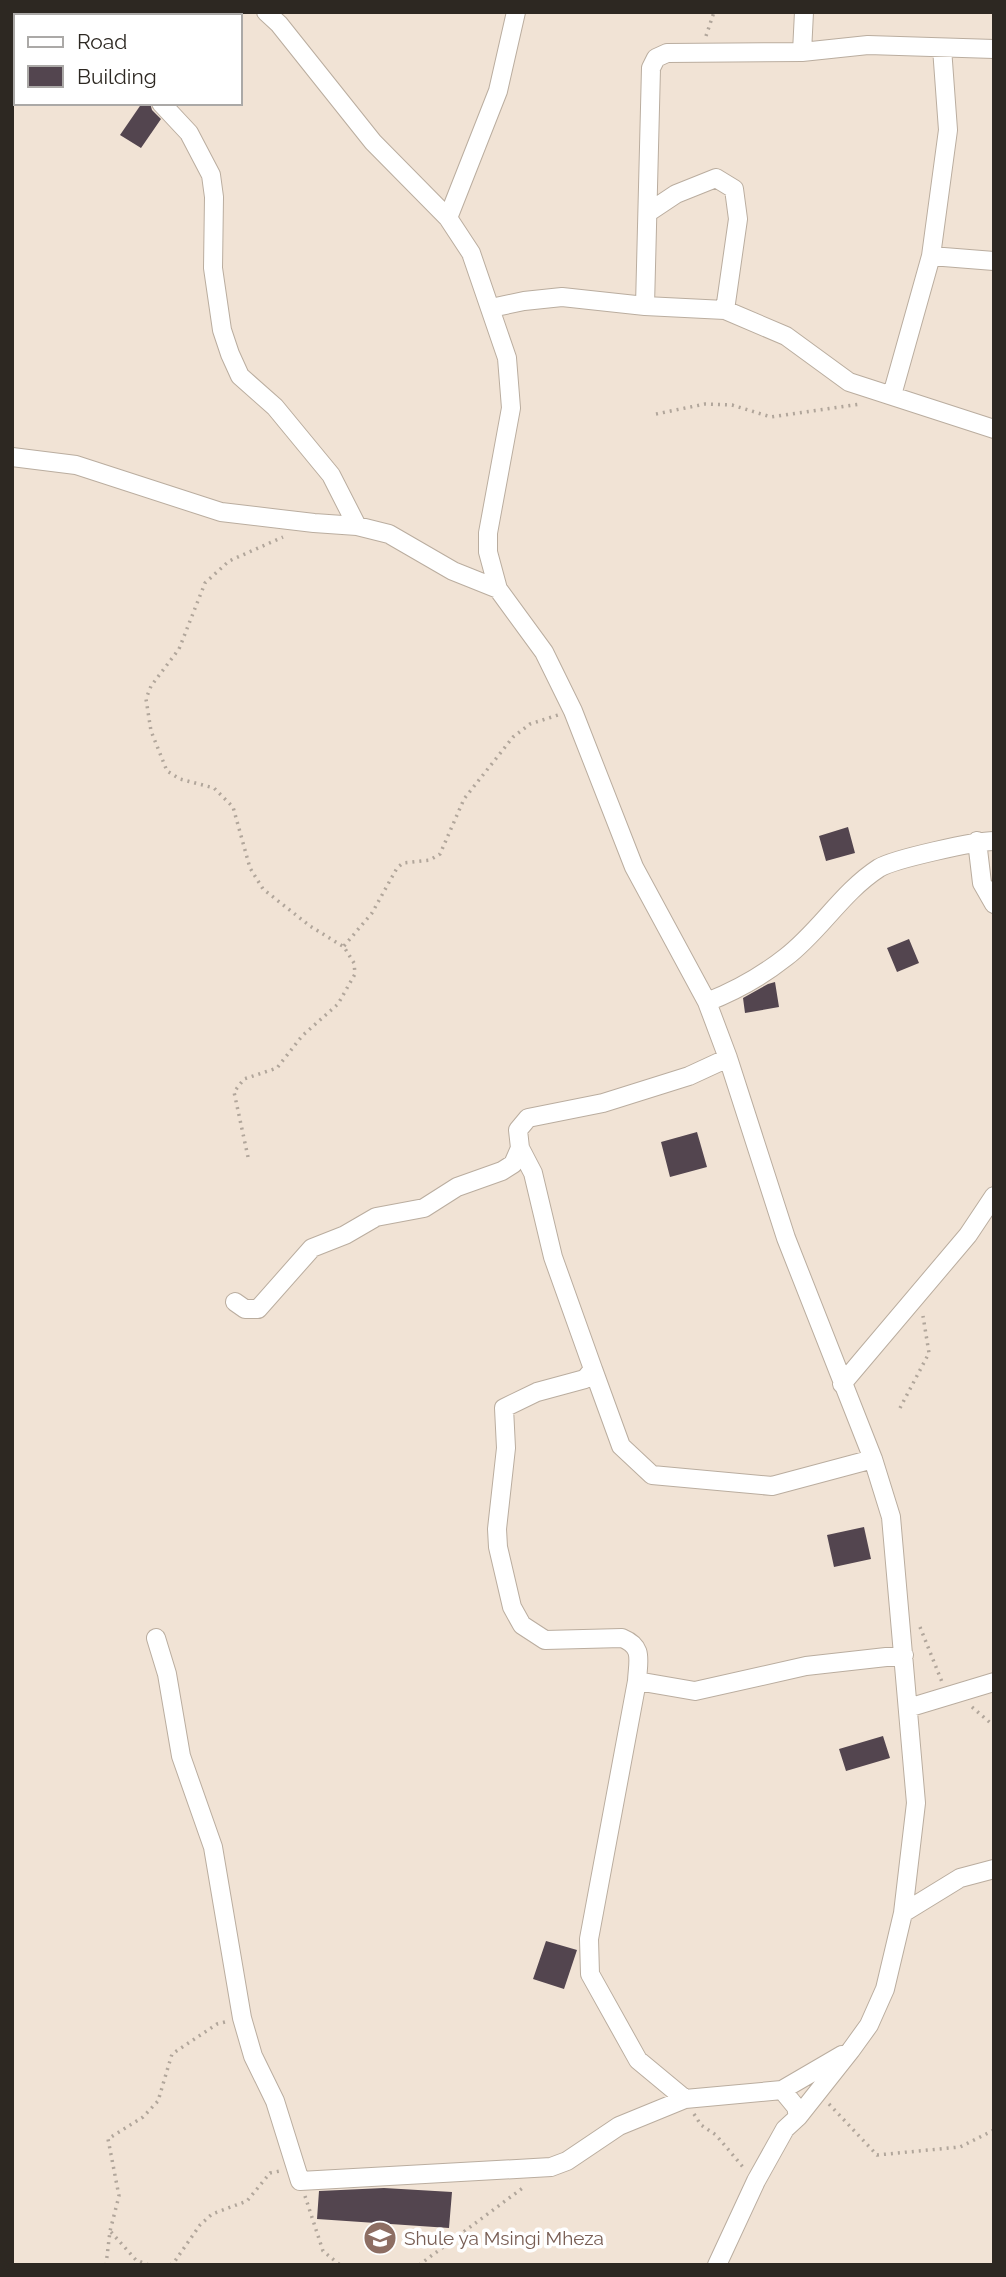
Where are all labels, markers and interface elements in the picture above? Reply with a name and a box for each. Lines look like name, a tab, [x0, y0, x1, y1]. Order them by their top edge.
legend	[14, 14, 242, 105]
text: Road	[77, 29, 127, 54]
text: Building	[77, 64, 157, 89]
school or university icon: Shule ya Msingi Mheza	[361, 2219, 399, 2257]
place label: Shule ya Msingi Mheza	[404, 2227, 604, 2249]

